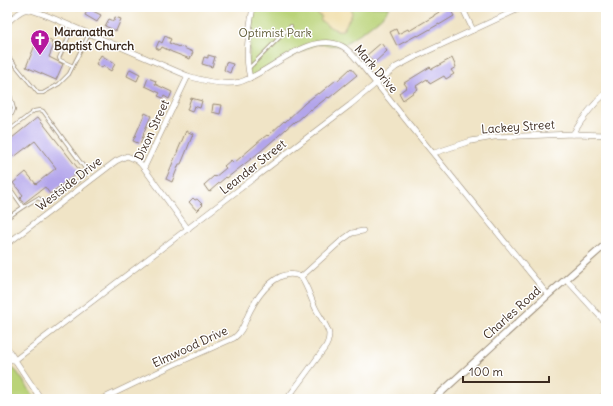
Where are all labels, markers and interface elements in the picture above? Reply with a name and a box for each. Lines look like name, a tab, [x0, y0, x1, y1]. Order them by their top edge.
place label: Maranatha Baptist Church	[54, 24, 134, 54]
park label: Optimist Park	[238, 25, 312, 40]
church icon: Maranatha Baptist Church	[29, 28, 51, 56]
street label: Mark Drive	[351, 42, 401, 96]
street label: Dixon Street	[131, 97, 172, 163]
street label: Lackey Street	[481, 116, 555, 137]
street label: Leander Street	[217, 136, 289, 197]
street label: Westside Drive	[33, 153, 105, 214]
street label: Charles Road	[480, 283, 544, 342]
street label: Elmwood Drive	[150, 323, 230, 371]
scale bar	[463, 358, 549, 384]
text: 100 m	[469, 364, 503, 379]

